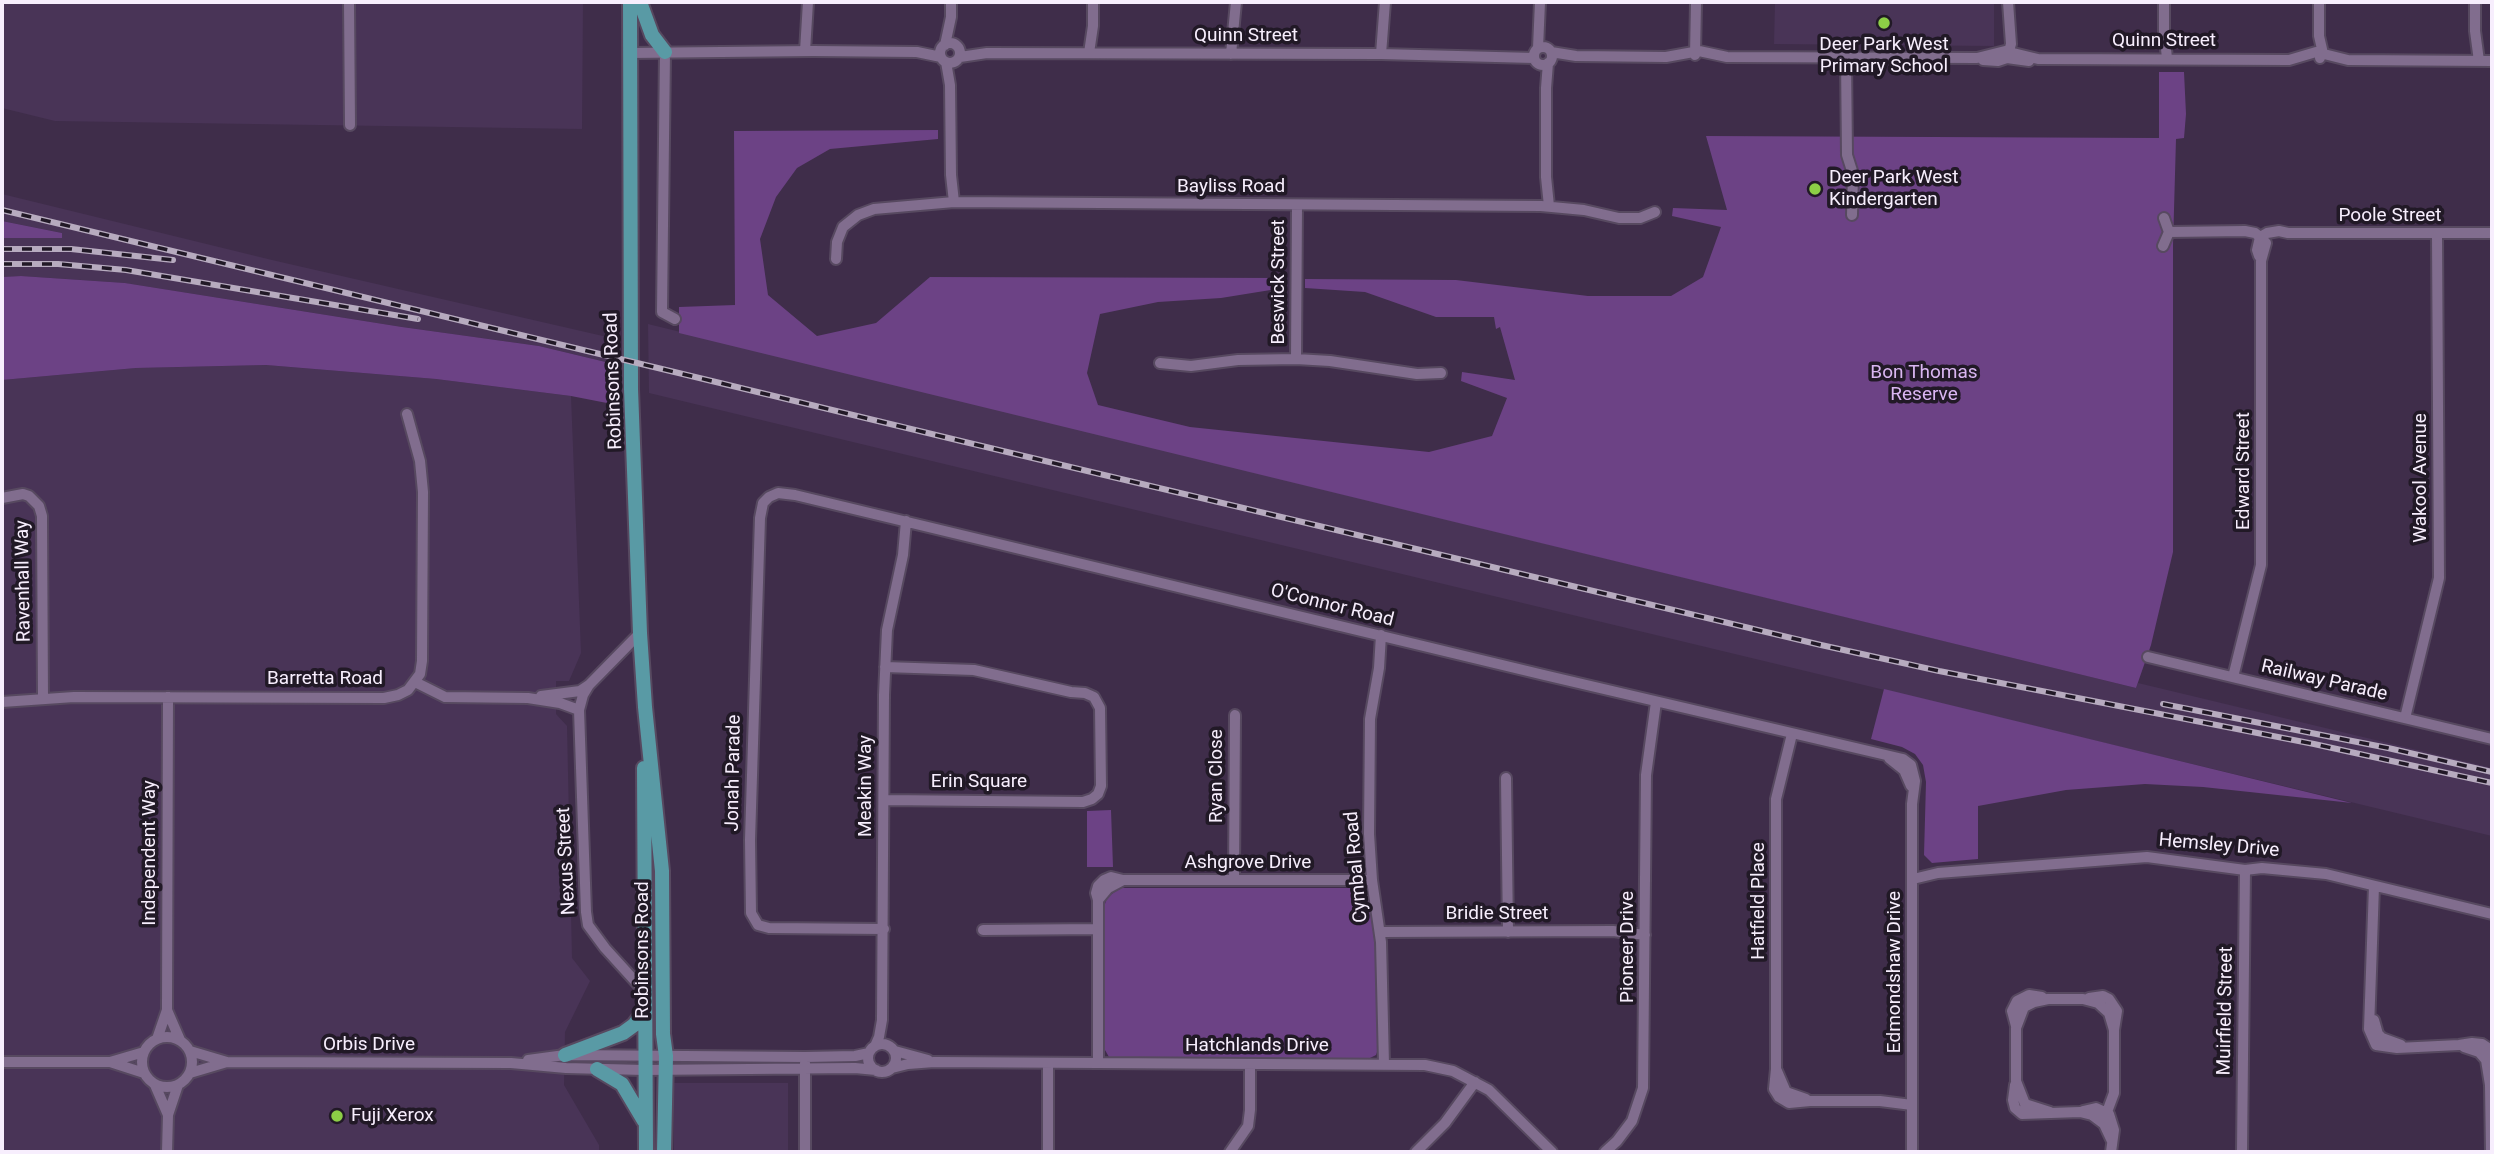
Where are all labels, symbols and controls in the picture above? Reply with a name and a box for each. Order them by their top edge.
marker: Deer Park West Primary School [1876,15,1892,31]
street label: Quinn Street [1194,25,1298,47]
street label: Quinn Street [2112,30,2216,52]
place label: Deer Park West Primary School [1819,34,1949,78]
place label: Deer Park West Kindergarten [1829,167,1958,211]
street label: Bayliss Road [1177,176,1285,198]
marker: Deer Park West Kindergarten [1807,181,1823,197]
street label: Poole Street [2338,205,2442,227]
street label: Beswick Street [1268,219,1290,345]
street label: Robinsons Road [600,312,628,450]
park label: Bon Thomas Reserve [1870,362,1978,406]
street label: Edward Street [2233,412,2255,530]
street label: Wakool Avenue [2410,413,2432,543]
street label: Ravenhall Way [12,520,36,642]
street label: O'Connor Road [1268,580,1396,632]
street label: Railway Parade [2259,655,2389,707]
street label: Barretta Road [267,668,383,690]
street label: Jonah Parade [722,714,746,832]
street label: Ryan Close [1206,729,1228,823]
street label: Meakin Way [855,735,877,837]
street label: Erin Square [931,771,1027,793]
street label: Independent Way [139,780,161,926]
street label: Nexus Street [553,806,581,916]
street label: Cymbal Road [1341,810,1373,924]
street label: Hemsley Drive [2158,829,2280,863]
street label: Hatfield Place [1748,842,1770,960]
street label: Ashgrove Drive [1185,852,1311,874]
street label: Robinsons Road [632,881,654,1019]
street label: Pioneer Drive [1617,891,1639,1003]
street label: Edmondshaw Drive [1884,891,1906,1053]
street label: Bridie Street [1445,903,1549,925]
street label: Muirfield Street [2213,946,2239,1076]
street label: Orbis Drive [323,1034,415,1056]
street label: Hatchlands Drive [1185,1035,1329,1057]
place label: Fuji Xerox [351,1105,434,1127]
marker: Fuji Xerox [329,1108,345,1124]

